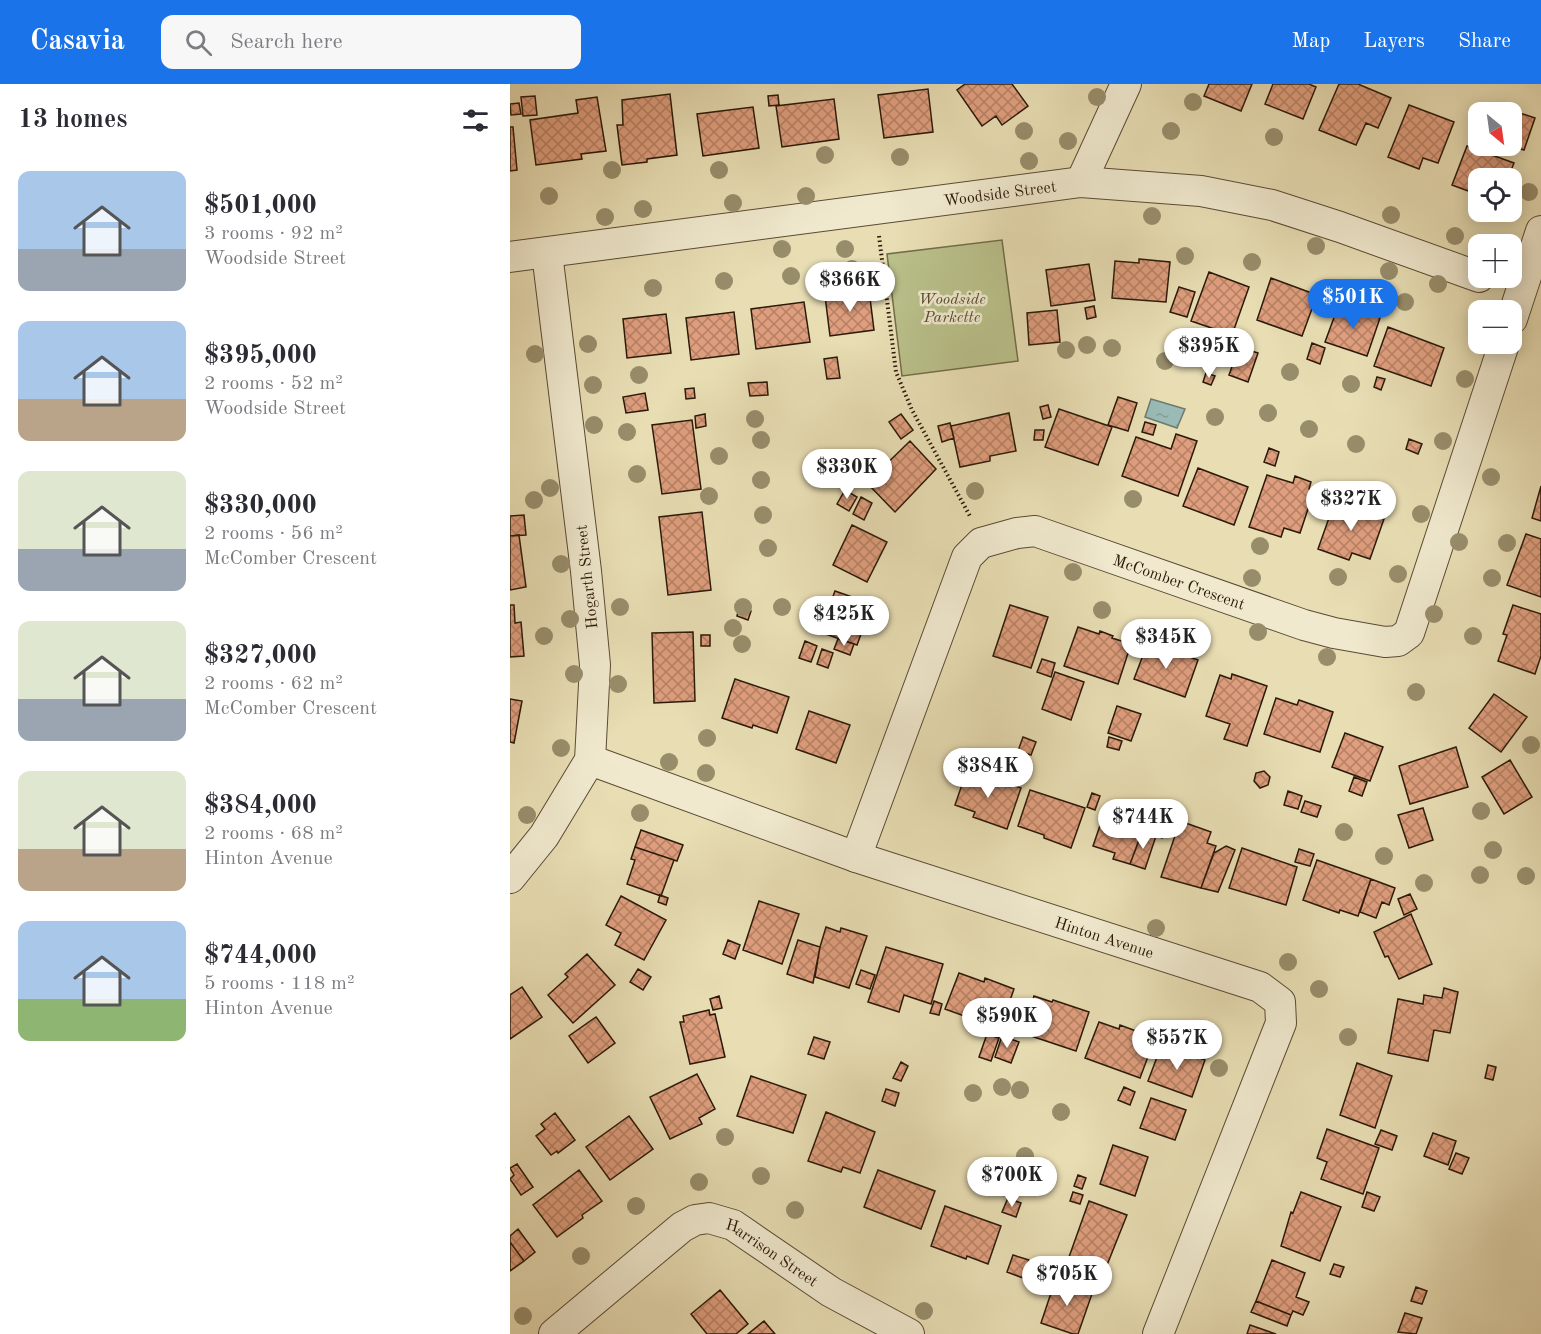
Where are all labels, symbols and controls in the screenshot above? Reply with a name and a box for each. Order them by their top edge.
search box [161,15,581,69]
icon: search [182,26,215,59]
text: Casavia [30,28,125,56]
text: Search here [230,31,343,53]
text: Map [1291,31,1330,52]
text: Layers [1363,31,1425,52]
text: Share [1458,31,1511,52]
north arrow [1468,102,1522,156]
map controls [1468,102,1522,354]
icon: filters [459,104,492,137]
text: 13 homes [18,107,127,133]
button: locate [1468,168,1522,222]
street label: Woodside Street [943,179,1058,210]
text: $501,000 [204,193,317,219]
icon: home [66,195,138,267]
text: 3 rooms · 92 m² [204,224,343,244]
button: + [1468,234,1522,288]
text: Woodside Street [204,249,346,269]
pin: $366K [808,262,892,313]
text: $366K [819,271,881,291]
pin: $501K [1311,279,1395,330]
text: $501K [1322,288,1384,308]
park label: Woodside Parkette [918,292,986,326]
button: − [1468,300,1522,354]
pin: $395K [1167,328,1251,379]
text: $395K [1178,337,1240,357]
text: $395,000 [204,343,317,369]
icon: home [66,345,138,417]
text: 2 rooms · 52 m² [204,374,343,394]
text: Woodside Street [204,399,346,419]
pin: $330K [805,449,889,500]
text: $330K [816,458,878,478]
pin: $327K [1309,481,1393,532]
text: $327K [1320,490,1382,510]
text: $330,000 [204,493,317,519]
icon: home [66,495,138,567]
street label: Hogarth Street [575,523,601,630]
text: 2 rooms · 56 m² [204,524,343,544]
text: McComber Crescent [204,549,377,569]
street label: McComber Crescent [1111,553,1247,614]
pin: $425K [802,596,886,647]
text: $425K [813,605,875,625]
pin: $345K [1124,619,1208,670]
text: $345K [1135,628,1197,648]
text: $327,000 [204,643,317,669]
icon: home [66,645,138,717]
text: 2 rooms · 62 m² [204,674,343,694]
text: McComber Crescent [204,699,377,719]
pin: $384K [946,748,1030,799]
text: $384K [957,757,1019,777]
text: $384,000 [204,793,317,819]
icon: home [66,795,138,867]
pin: $744K [1101,799,1185,850]
text: $744K [1112,808,1174,828]
text: 2 rooms · 68 m² [204,824,343,844]
text: Hinton Avenue [204,849,333,869]
street label: Hinton Avenue [1052,915,1155,962]
text: $744,000 [204,943,317,969]
icon: home [66,945,138,1017]
text: 5 rooms · 118 m² [204,974,354,994]
pin: $590K [965,998,1049,1049]
text: Hinton Avenue [204,999,333,1019]
text: $590K [976,1007,1038,1027]
pin: $557K [1135,1020,1219,1071]
text: $557K [1146,1029,1208,1049]
pin: $700K [970,1157,1054,1208]
text: $700K [981,1166,1043,1186]
street label: Harrison Street [724,1217,820,1291]
pin: $705K [1025,1256,1109,1307]
text: $705K [1036,1265,1098,1285]

